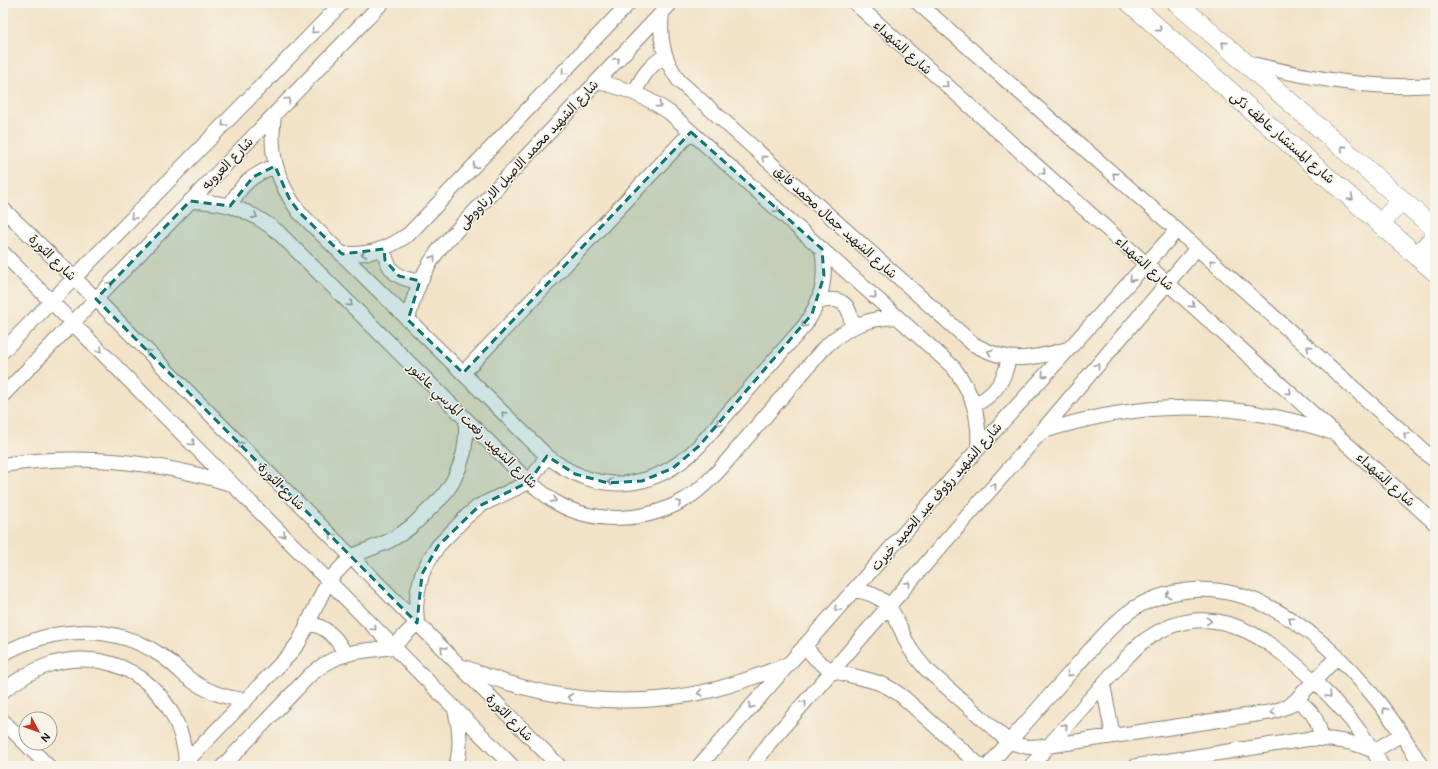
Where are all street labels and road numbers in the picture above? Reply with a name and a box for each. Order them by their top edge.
street label: شارع الشهداء [869,17,935,79]
street label: شارع الشهيد محمد الاصيل الارناووطى [455,77,603,233]
street label: شارع المستشار عاطف ذكى [1226,88,1338,188]
street label: شارع العروبه [199,134,257,194]
street label: شارع الشهيد جمال محمد فايق [770,163,900,283]
street label: شارع الثورة [24,231,79,285]
street label: شارع الشهداء [1111,233,1177,295]
street label: شارع الشهيد رفعت المرسي عاشور [401,359,541,494]
street label: شارع الشهيد رؤوف عبد الحميد خيرت [868,419,1006,575]
street label: شارع الشهداء [1352,449,1418,511]
street label: شارع الثورة [254,460,308,514]
street label: شارع الثورة [482,691,536,745]

